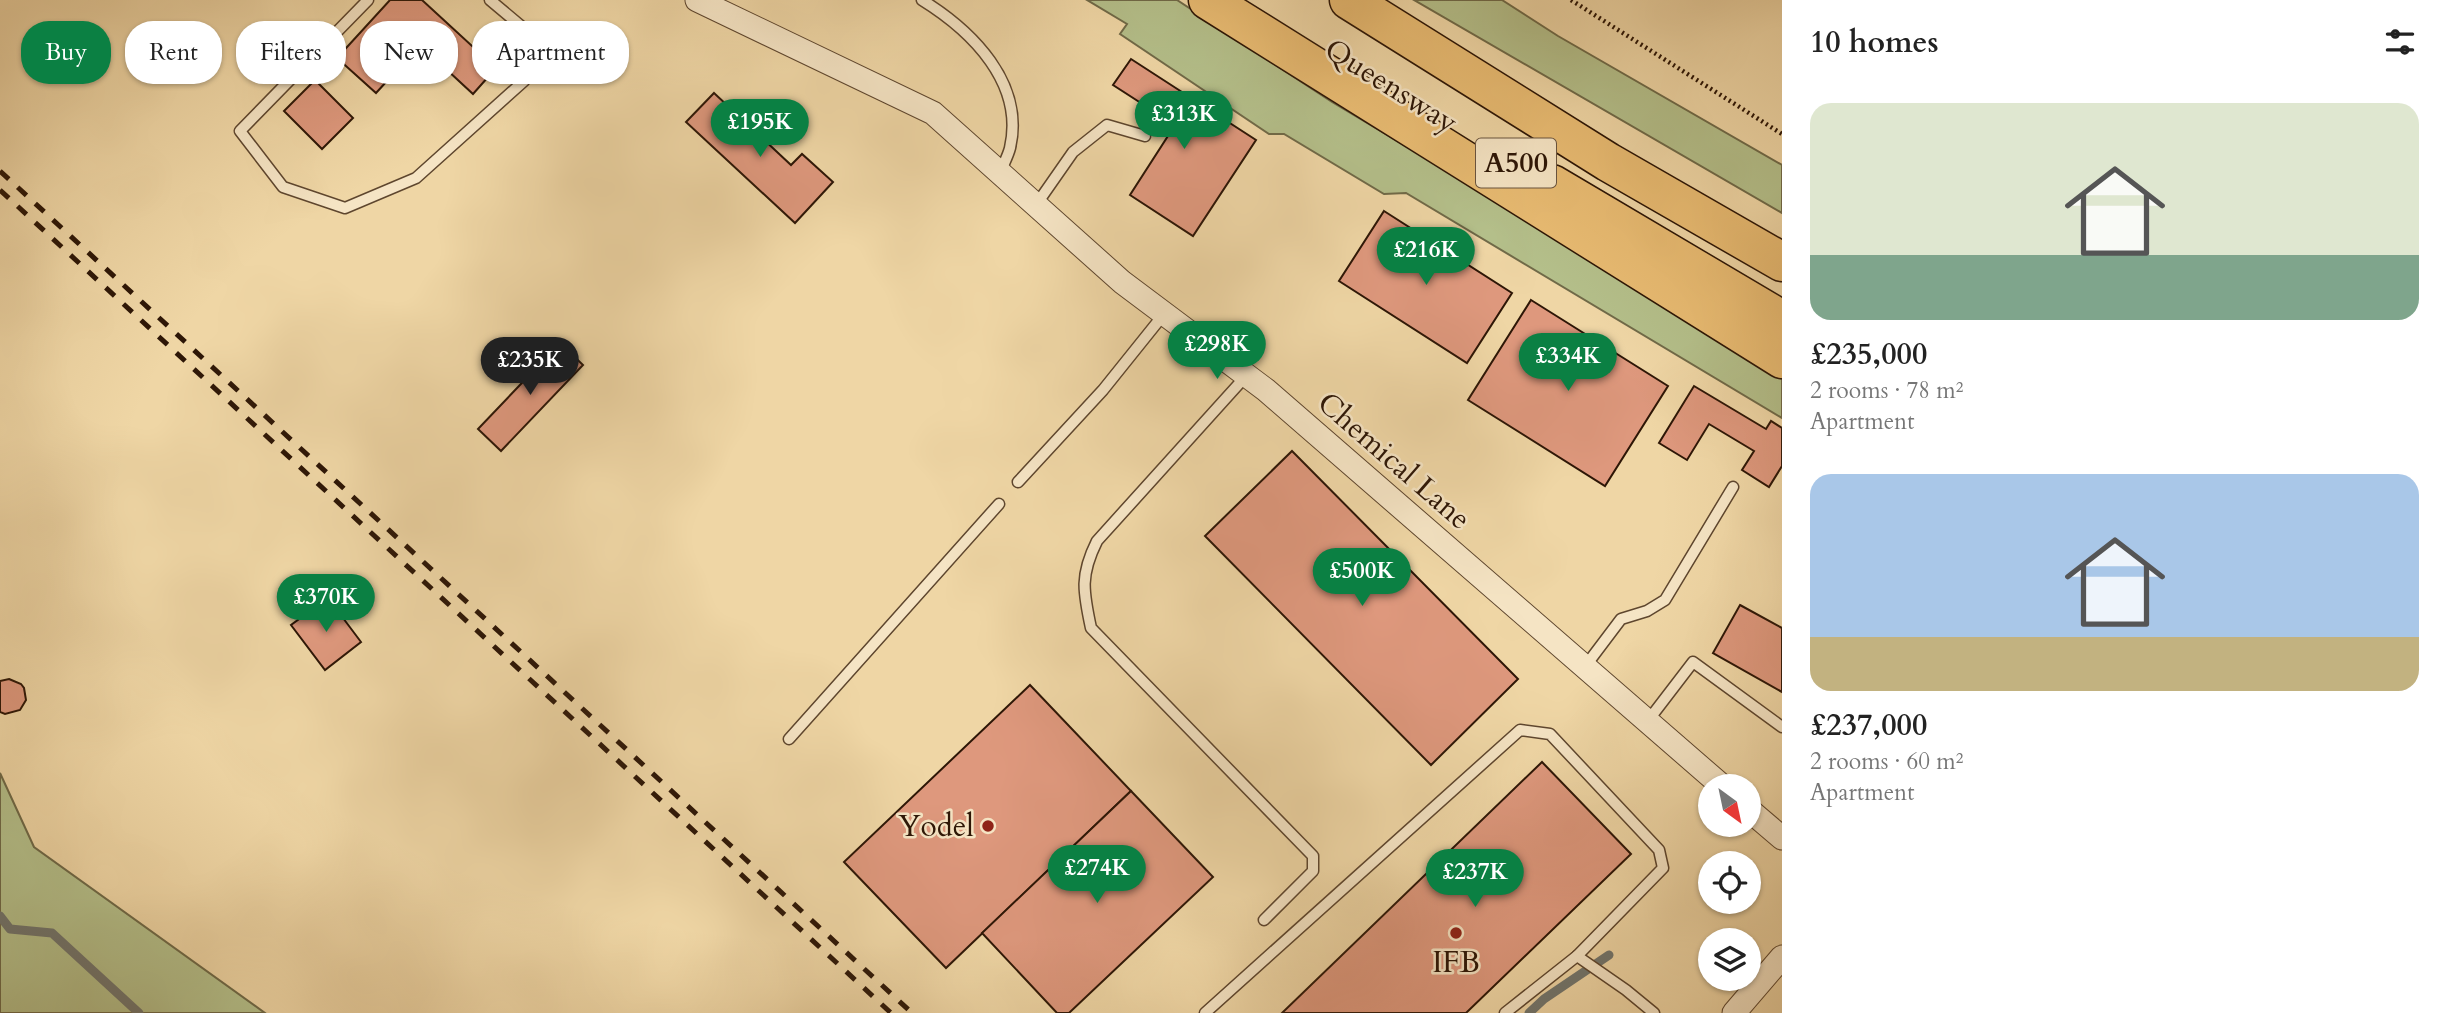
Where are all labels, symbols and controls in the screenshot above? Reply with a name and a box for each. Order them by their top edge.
chip: Buy [21,21,111,84]
chip: Rent [125,21,222,84]
chip: Filters [236,21,346,84]
chip: New [360,21,458,84]
chip: Apartment [472,21,629,84]
text: 10 homes [1810,22,1939,63]
icon: filters [2381,23,2419,61]
street label: Queensway [1317,29,1465,143]
pin: £313K [1135,92,1233,151]
text: £313K [1151,98,1217,129]
pin: £195K [711,100,809,159]
text: £195K [727,106,793,137]
road number: A500 [1476,138,1556,188]
icon: home [2052,148,2178,274]
pin: £216K [1377,228,1475,287]
text: £216K [1393,234,1459,265]
pin: £298K [1168,322,1266,381]
text: £298K [1184,328,1250,359]
pin: £334K [1519,334,1617,393]
text: £235,000 [1810,334,1927,375]
pin: £235K [481,338,579,397]
text: £334K [1535,340,1601,371]
text: £235K [497,344,563,375]
text: 2 rooms · 78 m² [1810,375,1963,406]
street label: Chemical Lane [1308,383,1480,539]
text: Apartment [1810,406,1914,437]
icon: home [2052,519,2178,645]
pin: £500K [1313,548,1411,608]
text: £500K [1329,555,1395,586]
pin: £370K [277,574,375,634]
text: £370K [293,581,359,612]
text: £237,000 [1810,705,1927,746]
text: 2 rooms · 60 m² [1810,746,1963,777]
north arrow [1698,774,1760,836]
map controls [1698,774,1761,991]
text: Apartment [1810,777,1914,808]
place label: Yodel [898,806,974,847]
marker: Yodel [980,818,996,834]
pin: £274K [1048,846,1146,905]
pin: £237K [1426,850,1524,909]
button: locate [1698,851,1761,914]
text: £274K [1064,852,1130,883]
text: £237K [1442,856,1508,887]
marker: IFB [1448,925,1464,941]
button: layers [1698,928,1761,991]
place label: IFB [1432,942,1480,983]

